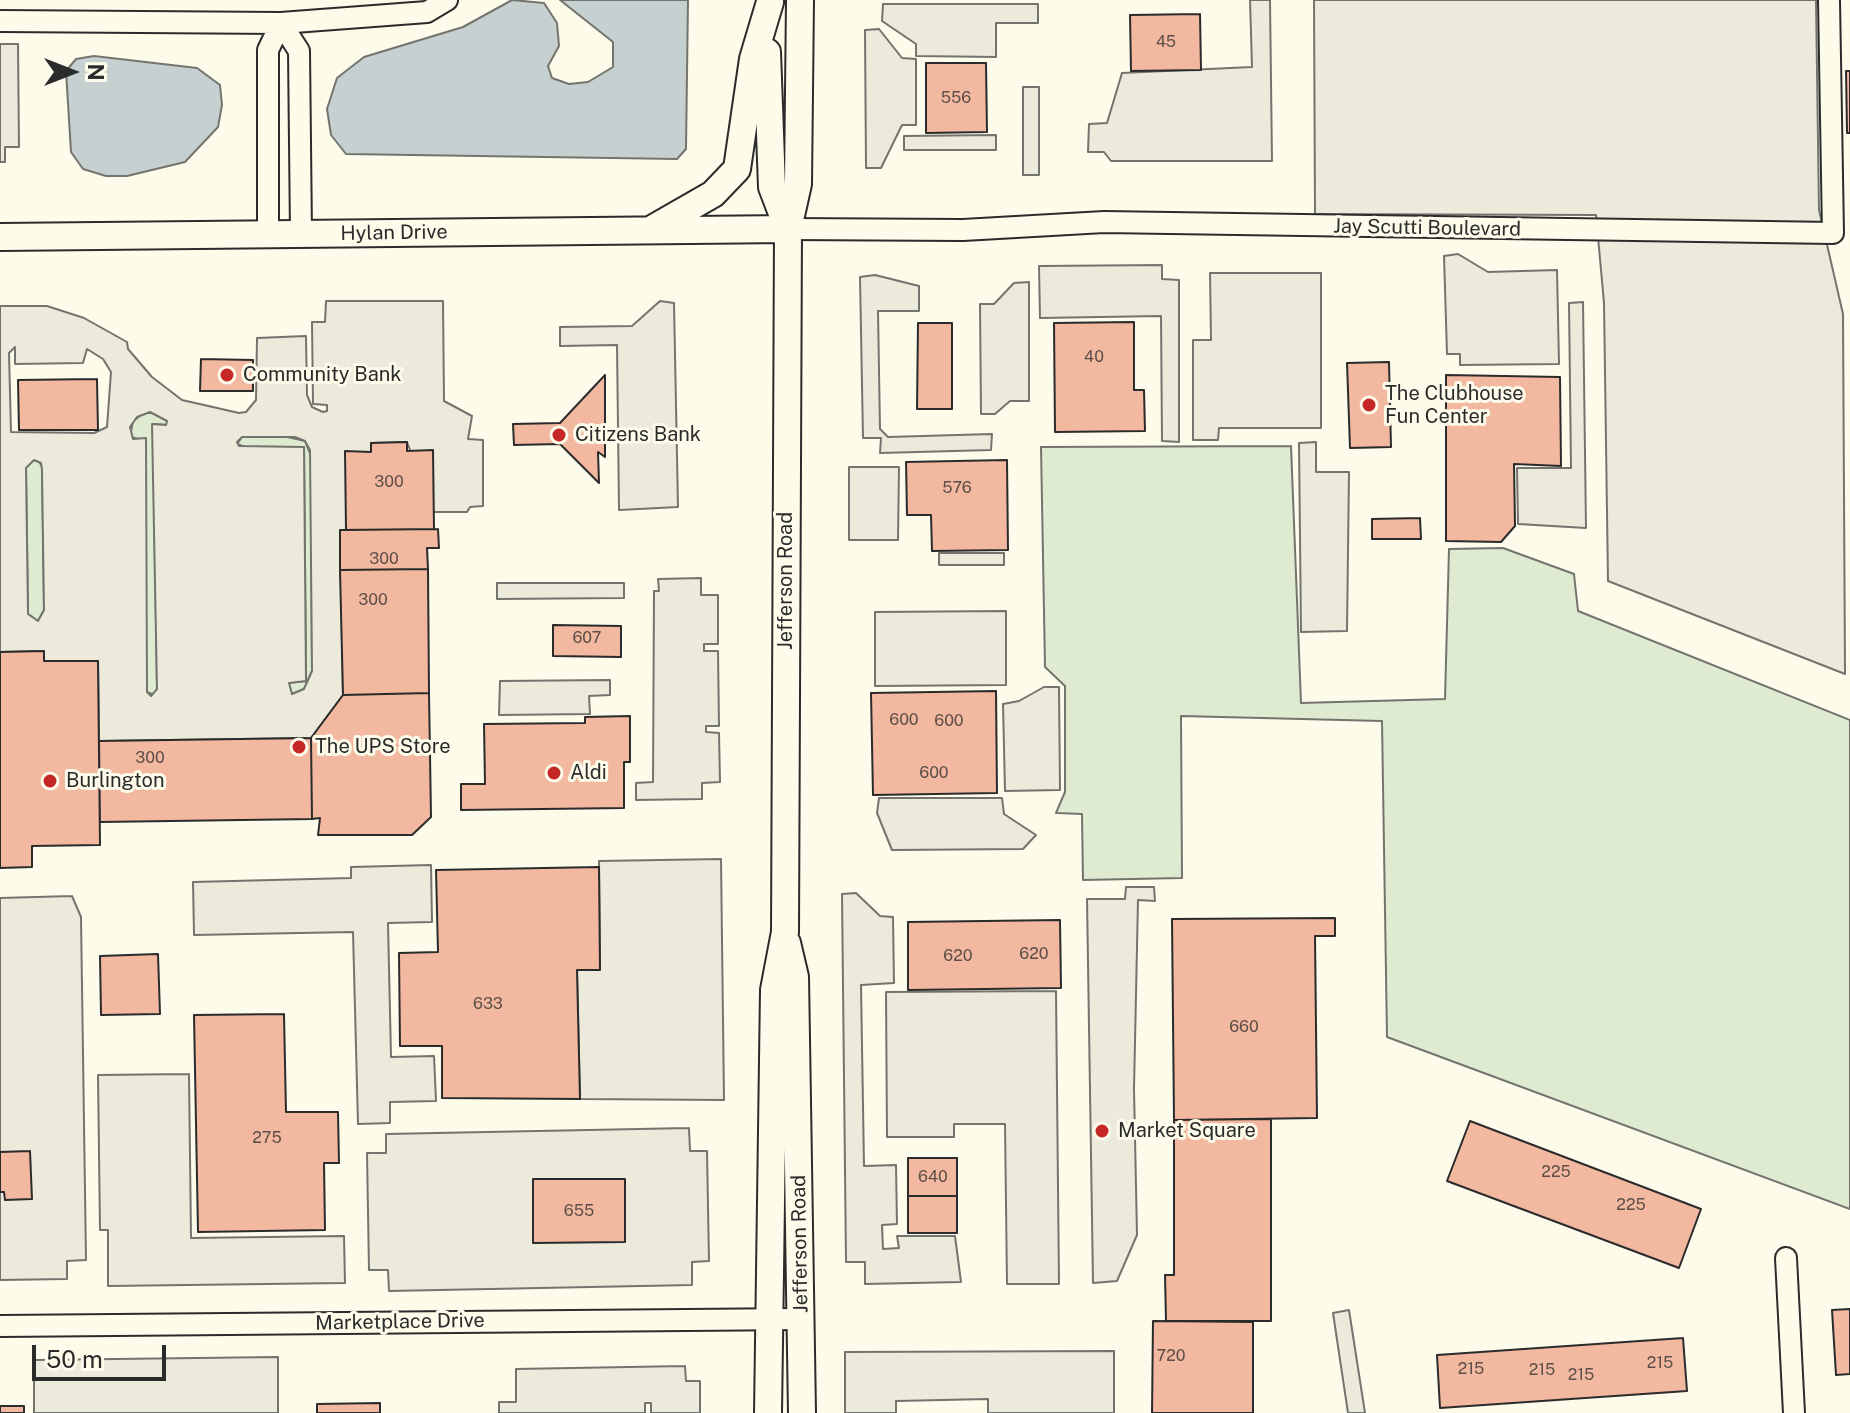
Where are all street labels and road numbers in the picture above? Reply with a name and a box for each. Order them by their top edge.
street label: Jay Scutti Boulevard [1333,214,1521,242]
street label: Hylan Drive [340,220,448,246]
street label: Jefferson Road [774,512,798,650]
street label: Jefferson Road [787,1175,813,1313]
street label: Marketplace Drive [315,1309,485,1335]

